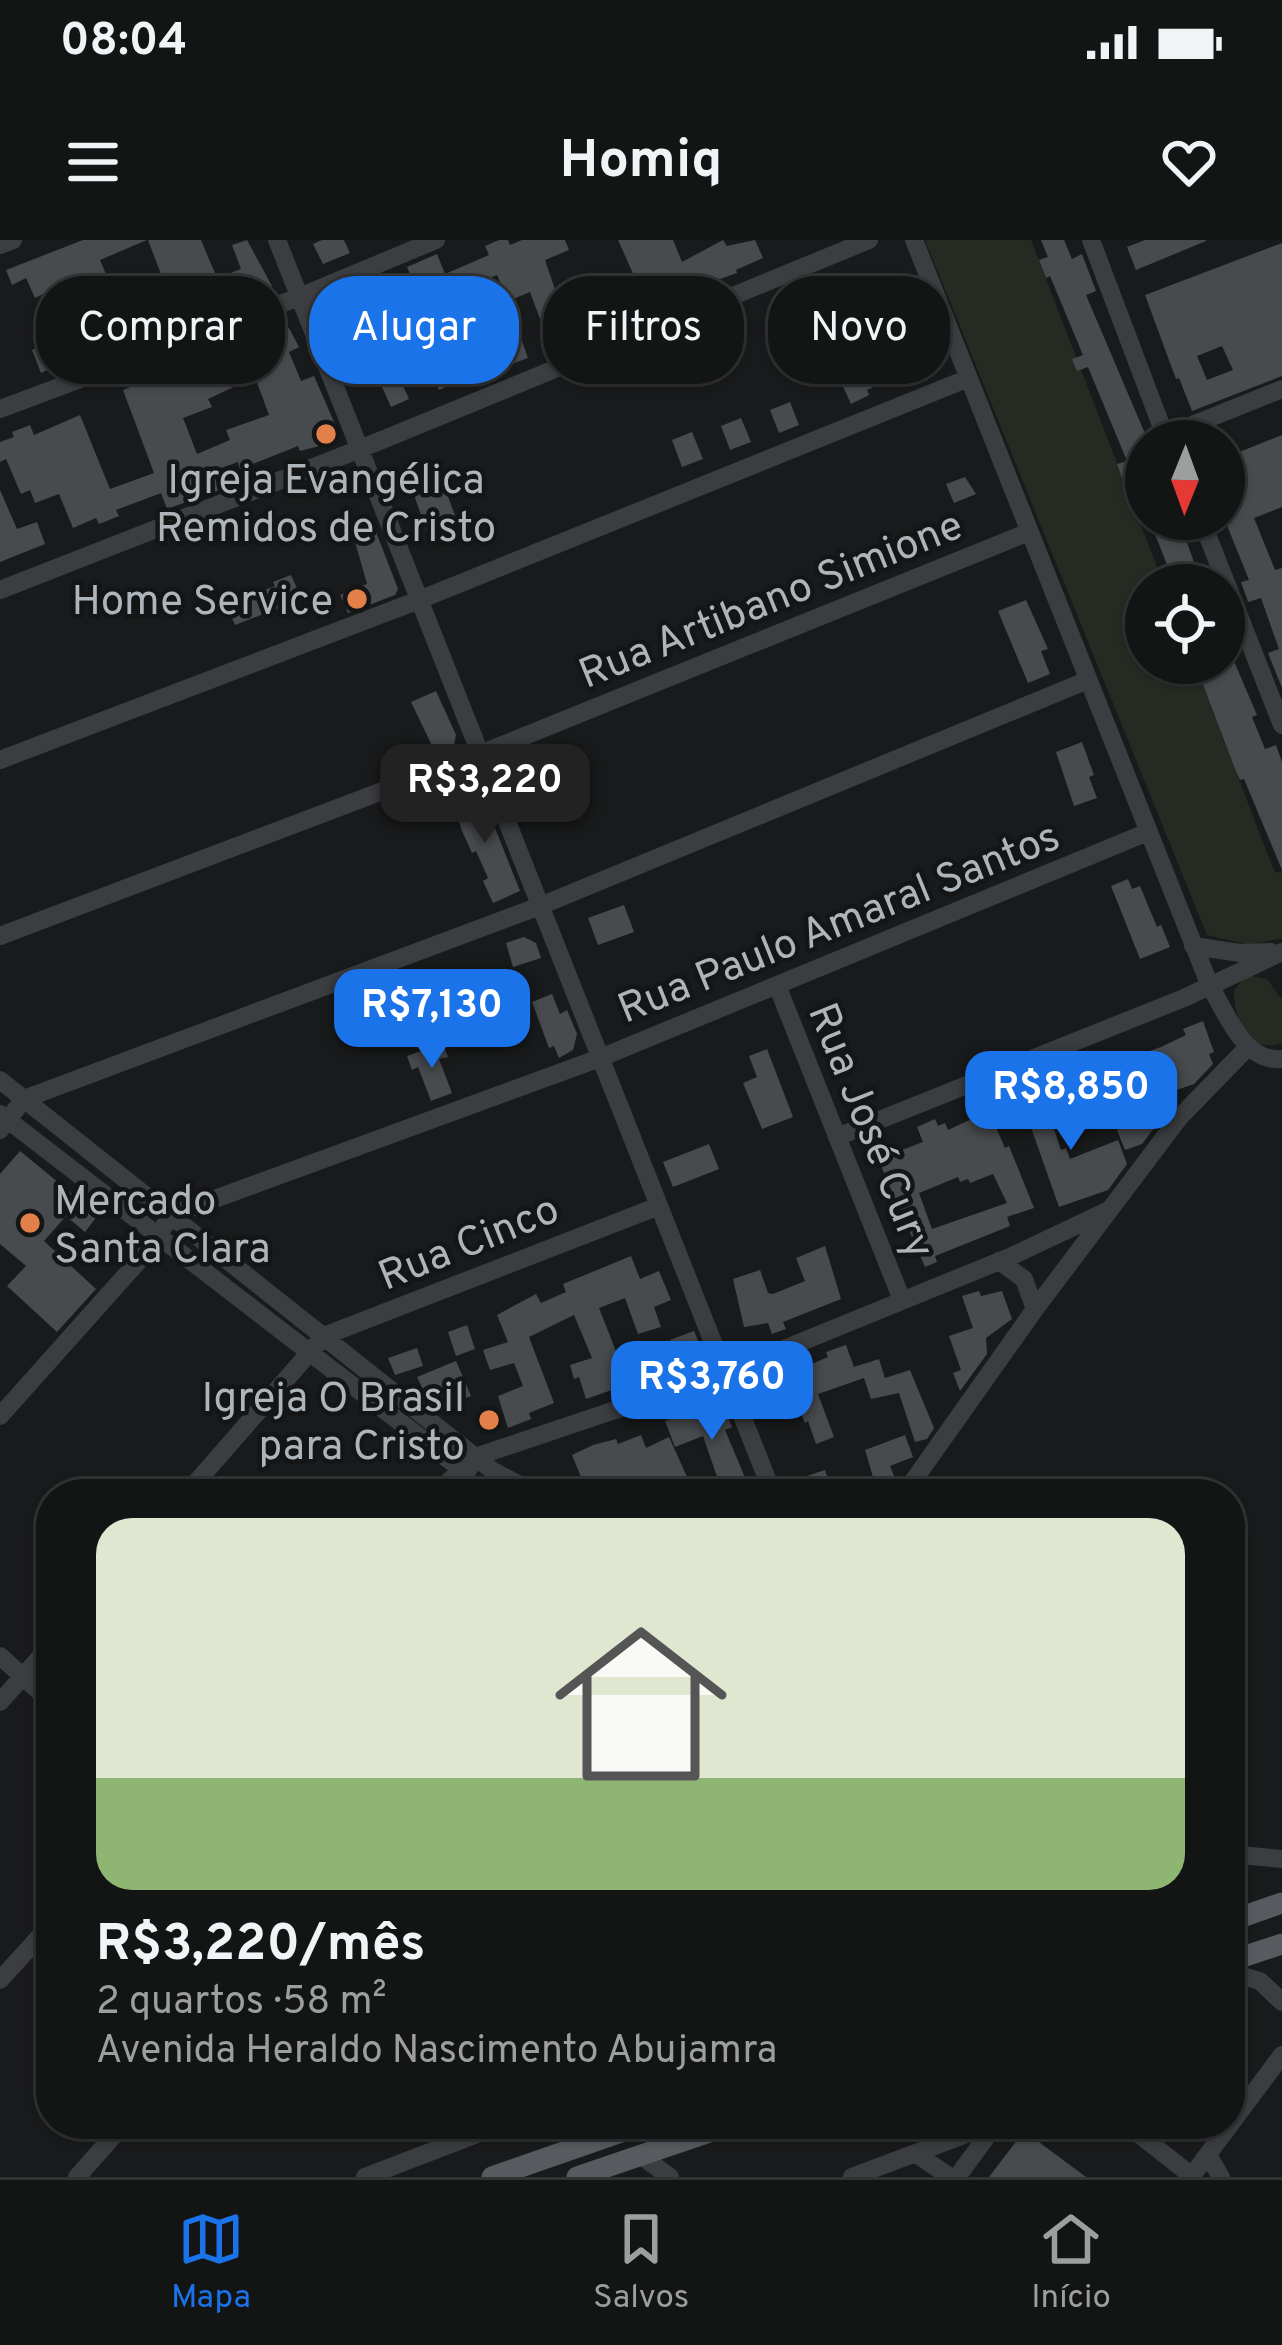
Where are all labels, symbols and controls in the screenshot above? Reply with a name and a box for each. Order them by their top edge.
text: 08:04 [60,14,187,71]
text: Homiq [560,128,722,197]
icon: menu [60,129,126,195]
icon: heart [1156,129,1222,195]
chip: Comprar [36,276,285,384]
chip: Alugar [309,276,519,384]
chip: Filtros [543,276,744,384]
chip: Novo [768,276,950,384]
north arrow [1125,420,1245,540]
map controls [1125,420,1245,684]
marker: Igreja Evangélica Remidos de Cristo [313,421,339,447]
place label: Igreja Evangélica Remidos de Cristo [156,456,496,557]
street label: Rua Artibano Simione [572,501,971,703]
button: locate [1125,564,1245,684]
place label: Home Service [71,577,333,630]
marker: Home Service [344,586,370,612]
pin: R$3,220 [374,744,596,846]
text: R$3,220 [407,758,563,807]
street label: Rua Paulo Amaral Santos [611,812,1068,1038]
pin: R$7,130 [321,969,543,1071]
text: R$7,130 [361,983,503,1032]
street label: Rua José Cury [794,996,944,1267]
pin: R$8,850 [960,1051,1182,1153]
text: R$8,850 [992,1065,1150,1114]
place label: Mercado Santa Clara [54,1177,271,1278]
street label: Rua Cinco [372,1185,568,1305]
marker: Mercado Santa Clara [17,1210,43,1236]
pin: R$3,760 [601,1341,823,1443]
text: R$3,760 [638,1355,786,1404]
place label: Igreja O Brasil para Cristo [201,1374,465,1475]
marker: Igreja O Brasil para Cristo [476,1407,502,1433]
icon: home [533,1596,749,1812]
text: R$3,220/mês [96,1914,425,1979]
text: 2 quartos · 58 m² [96,1979,387,2028]
text: Avenida Heraldo Nascimento Abujamra [96,2028,777,2077]
tab: Mapa [171,2206,251,2320]
tab: Salvos [593,2206,689,2320]
tab: Início [1031,2206,1111,2320]

